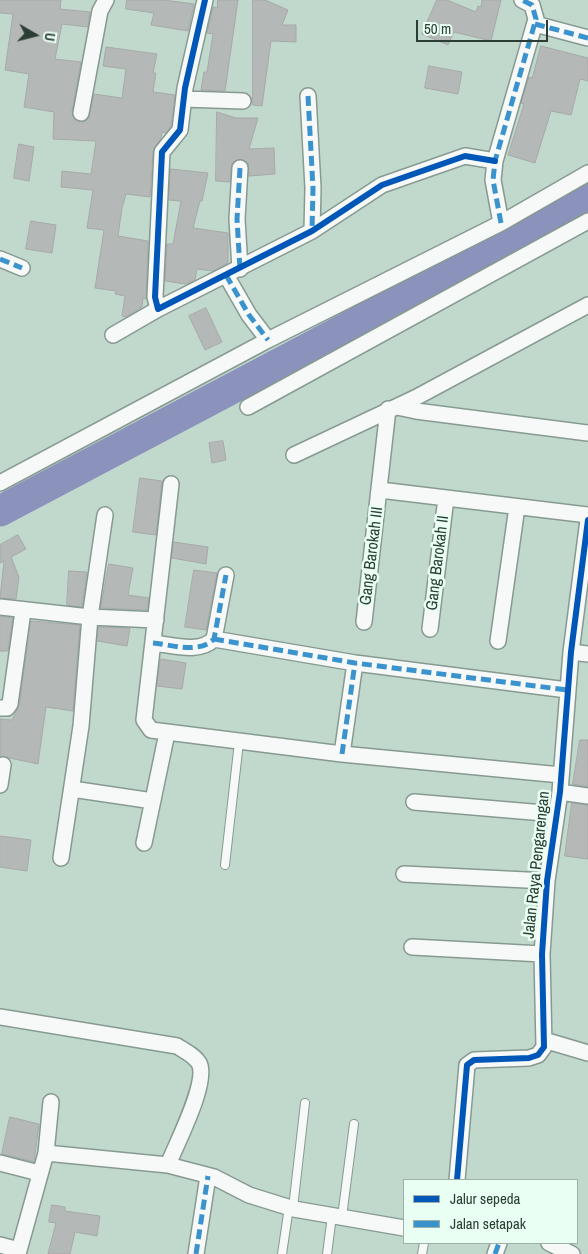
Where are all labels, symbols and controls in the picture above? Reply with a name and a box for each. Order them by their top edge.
north arrow [10,10,60,60]
scale bar [418,10,550,42]
text: 50 m [424,18,451,39]
text: U [40,32,59,42]
street label: Gang Barokah III [356,506,388,606]
street label: Gang Barokah II [423,514,453,612]
street label: Jalan Raya Pengarengan [520,790,554,940]
legend [403,1179,578,1244]
text: Jalur sepeda [450,1188,520,1209]
text: Jalan setapak [450,1213,526,1234]

